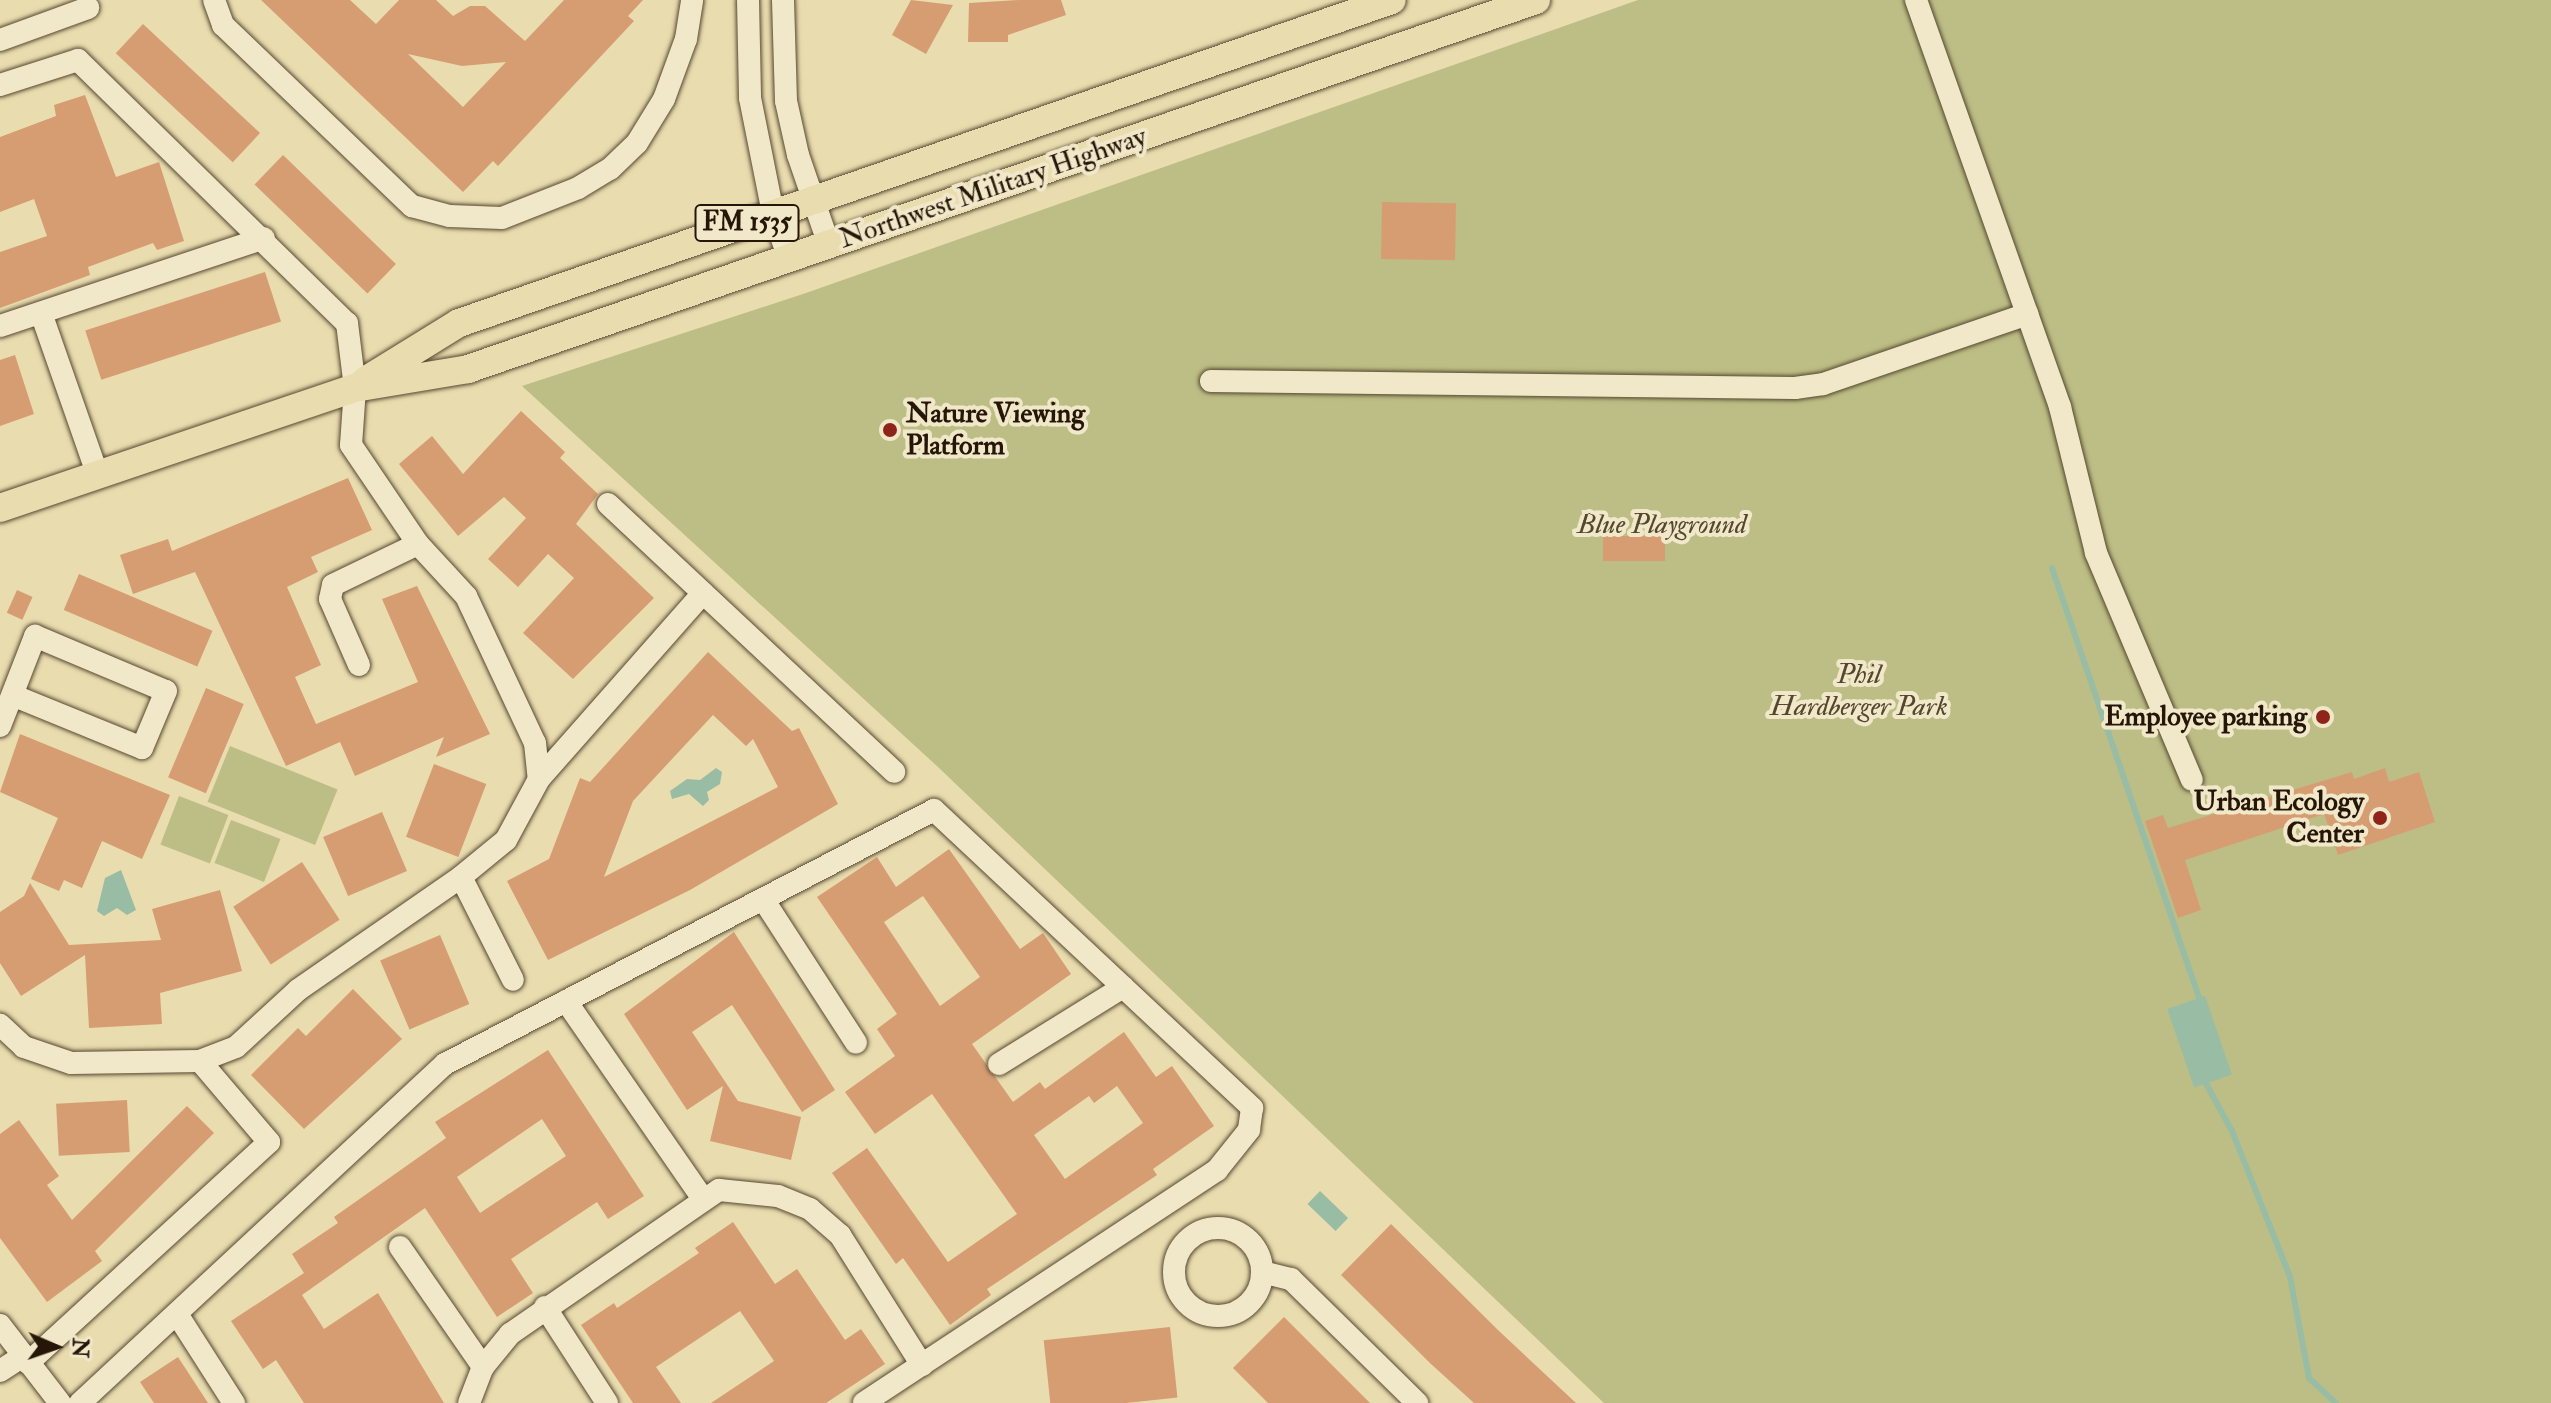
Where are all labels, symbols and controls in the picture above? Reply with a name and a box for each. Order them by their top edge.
street label: Northwest Military Highway [835,120,1151,256]
road number: FM 1535 [693,201,801,245]
place label: Nature Viewing Platform [906,397,1085,463]
marker: Nature Viewing Platform [881,421,899,439]
park label: Blue Playground [1577,508,1747,542]
park label: Phil Hardberger Park [1770,658,1948,724]
place label: Employee parking [2104,700,2307,734]
marker: Employee parking [2314,708,2332,726]
place label: Urban Ecology Center [2194,785,2364,851]
marker: Urban Ecology Center [2371,809,2389,827]
north arrow [16,1307,96,1387]
text: N [66,1337,94,1358]

